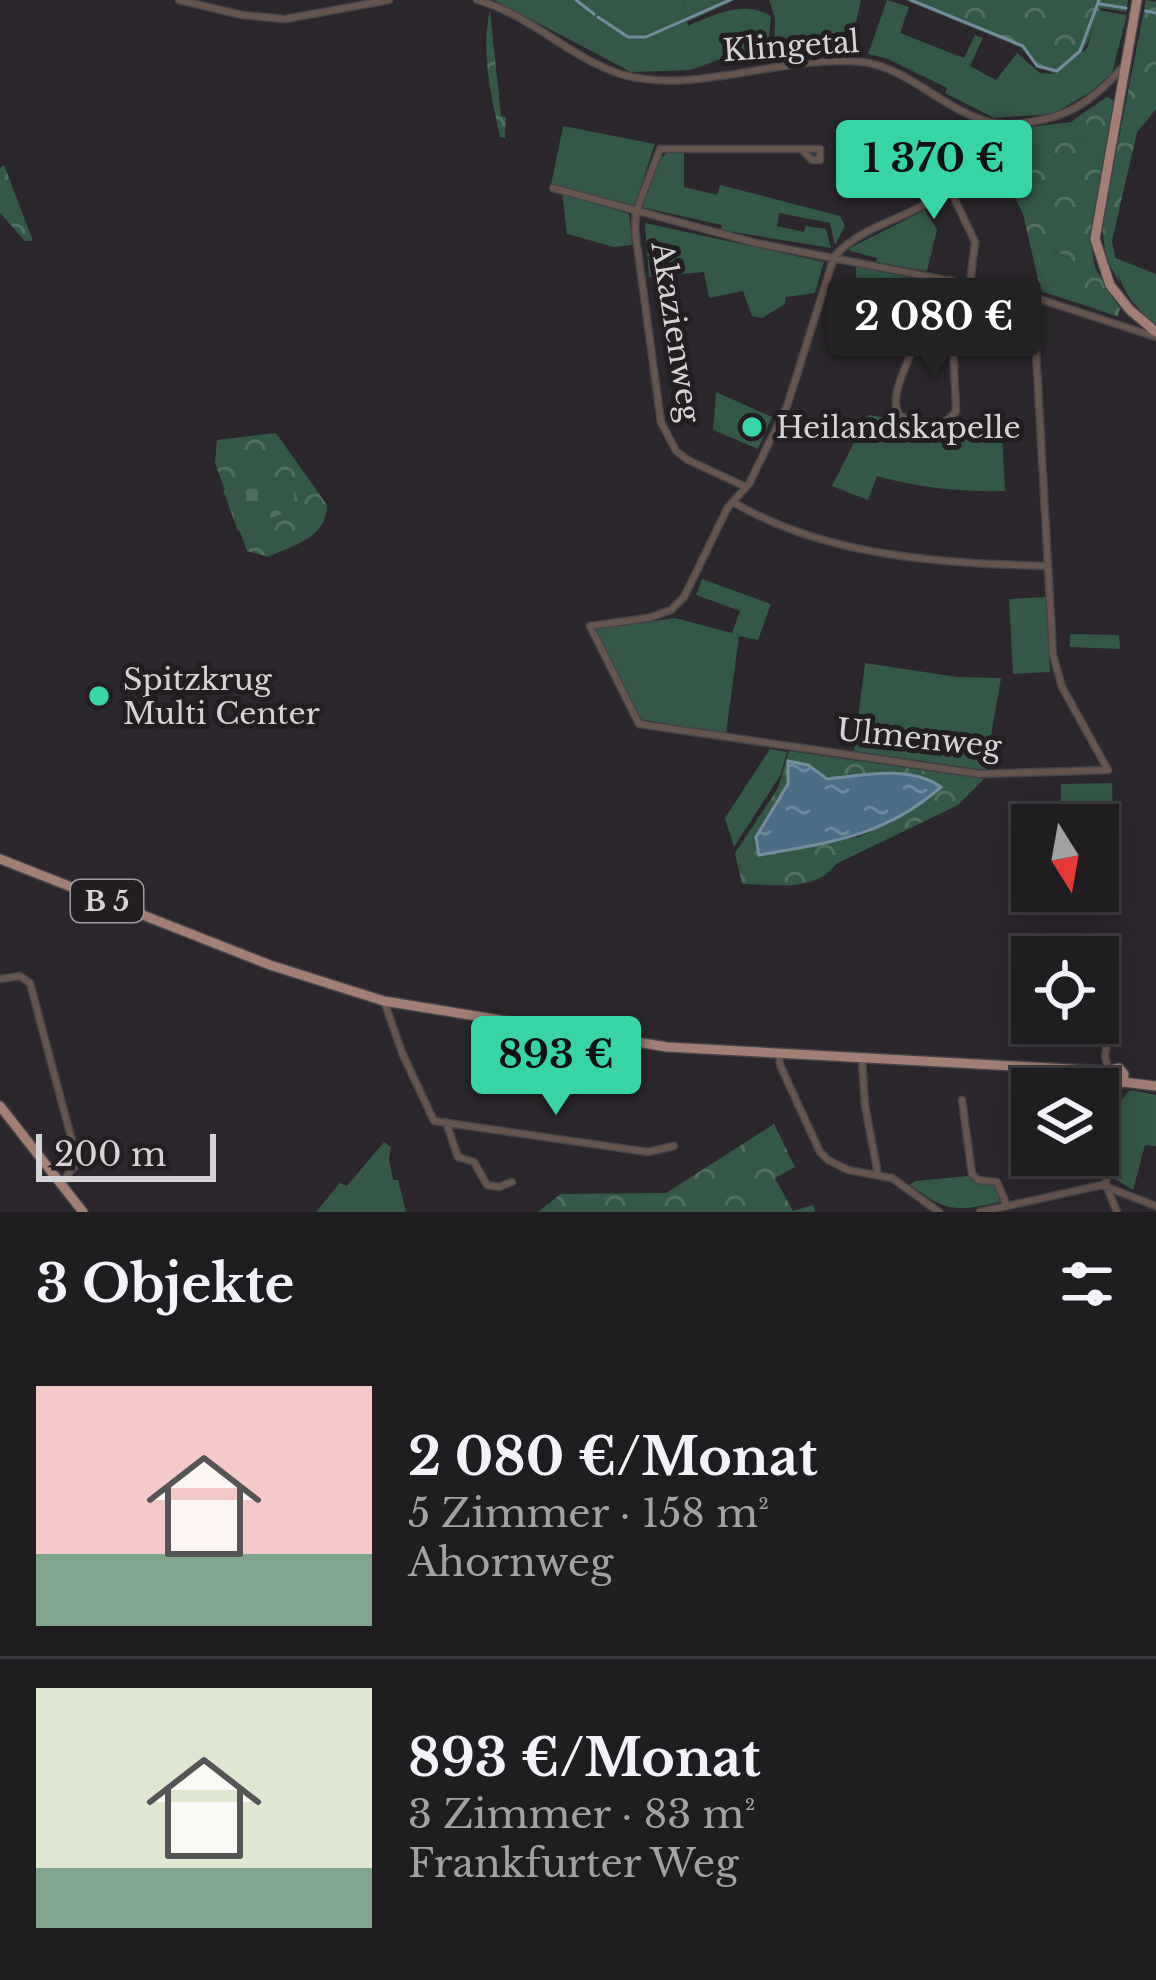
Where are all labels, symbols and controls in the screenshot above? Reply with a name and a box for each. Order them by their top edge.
street label: Klingetal [722,23,860,69]
pin: 1 370 € [823,120,1045,222]
text: 1 370 € [863,134,1005,183]
street label: Akazienweg [643,238,709,426]
pin: 2 080 € [823,278,1045,380]
text: 2 080 € [854,292,1014,341]
place label: Heilandskapelle [776,409,1021,446]
marker: Heilandskapelle [739,414,765,440]
place label: Spitzkrug Multi Center [123,661,321,732]
marker: Spitzkrug Multi Center [86,683,112,709]
street label: Ulmenweg [835,711,1004,765]
north arrow [1011,804,1119,912]
map controls [1011,804,1119,1176]
road number: B 5 [71,880,143,922]
button: locate [1011,936,1119,1044]
pin: 893 € [472,1016,640,1118]
text: 893 € [498,1030,614,1079]
button: layers [1011,1068,1119,1176]
scale bar [36,1128,216,1181]
text: 200 m [54,1134,166,1175]
icon: filters [1054,1251,1120,1317]
text: 3 Objekte [36,1253,294,1316]
text: 2 080 €/Monat [408,1426,818,1489]
icon: home [132,1434,276,1578]
text: 5 Zimmer · 158 m² [408,1489,769,1538]
text: Ahornweg [408,1538,613,1587]
text: 893 €/Monat [408,1727,761,1790]
icon: home [132,1736,276,1880]
text: 3 Zimmer · 83 m² [408,1790,756,1839]
text: Frankfurter Weg [408,1839,739,1888]

